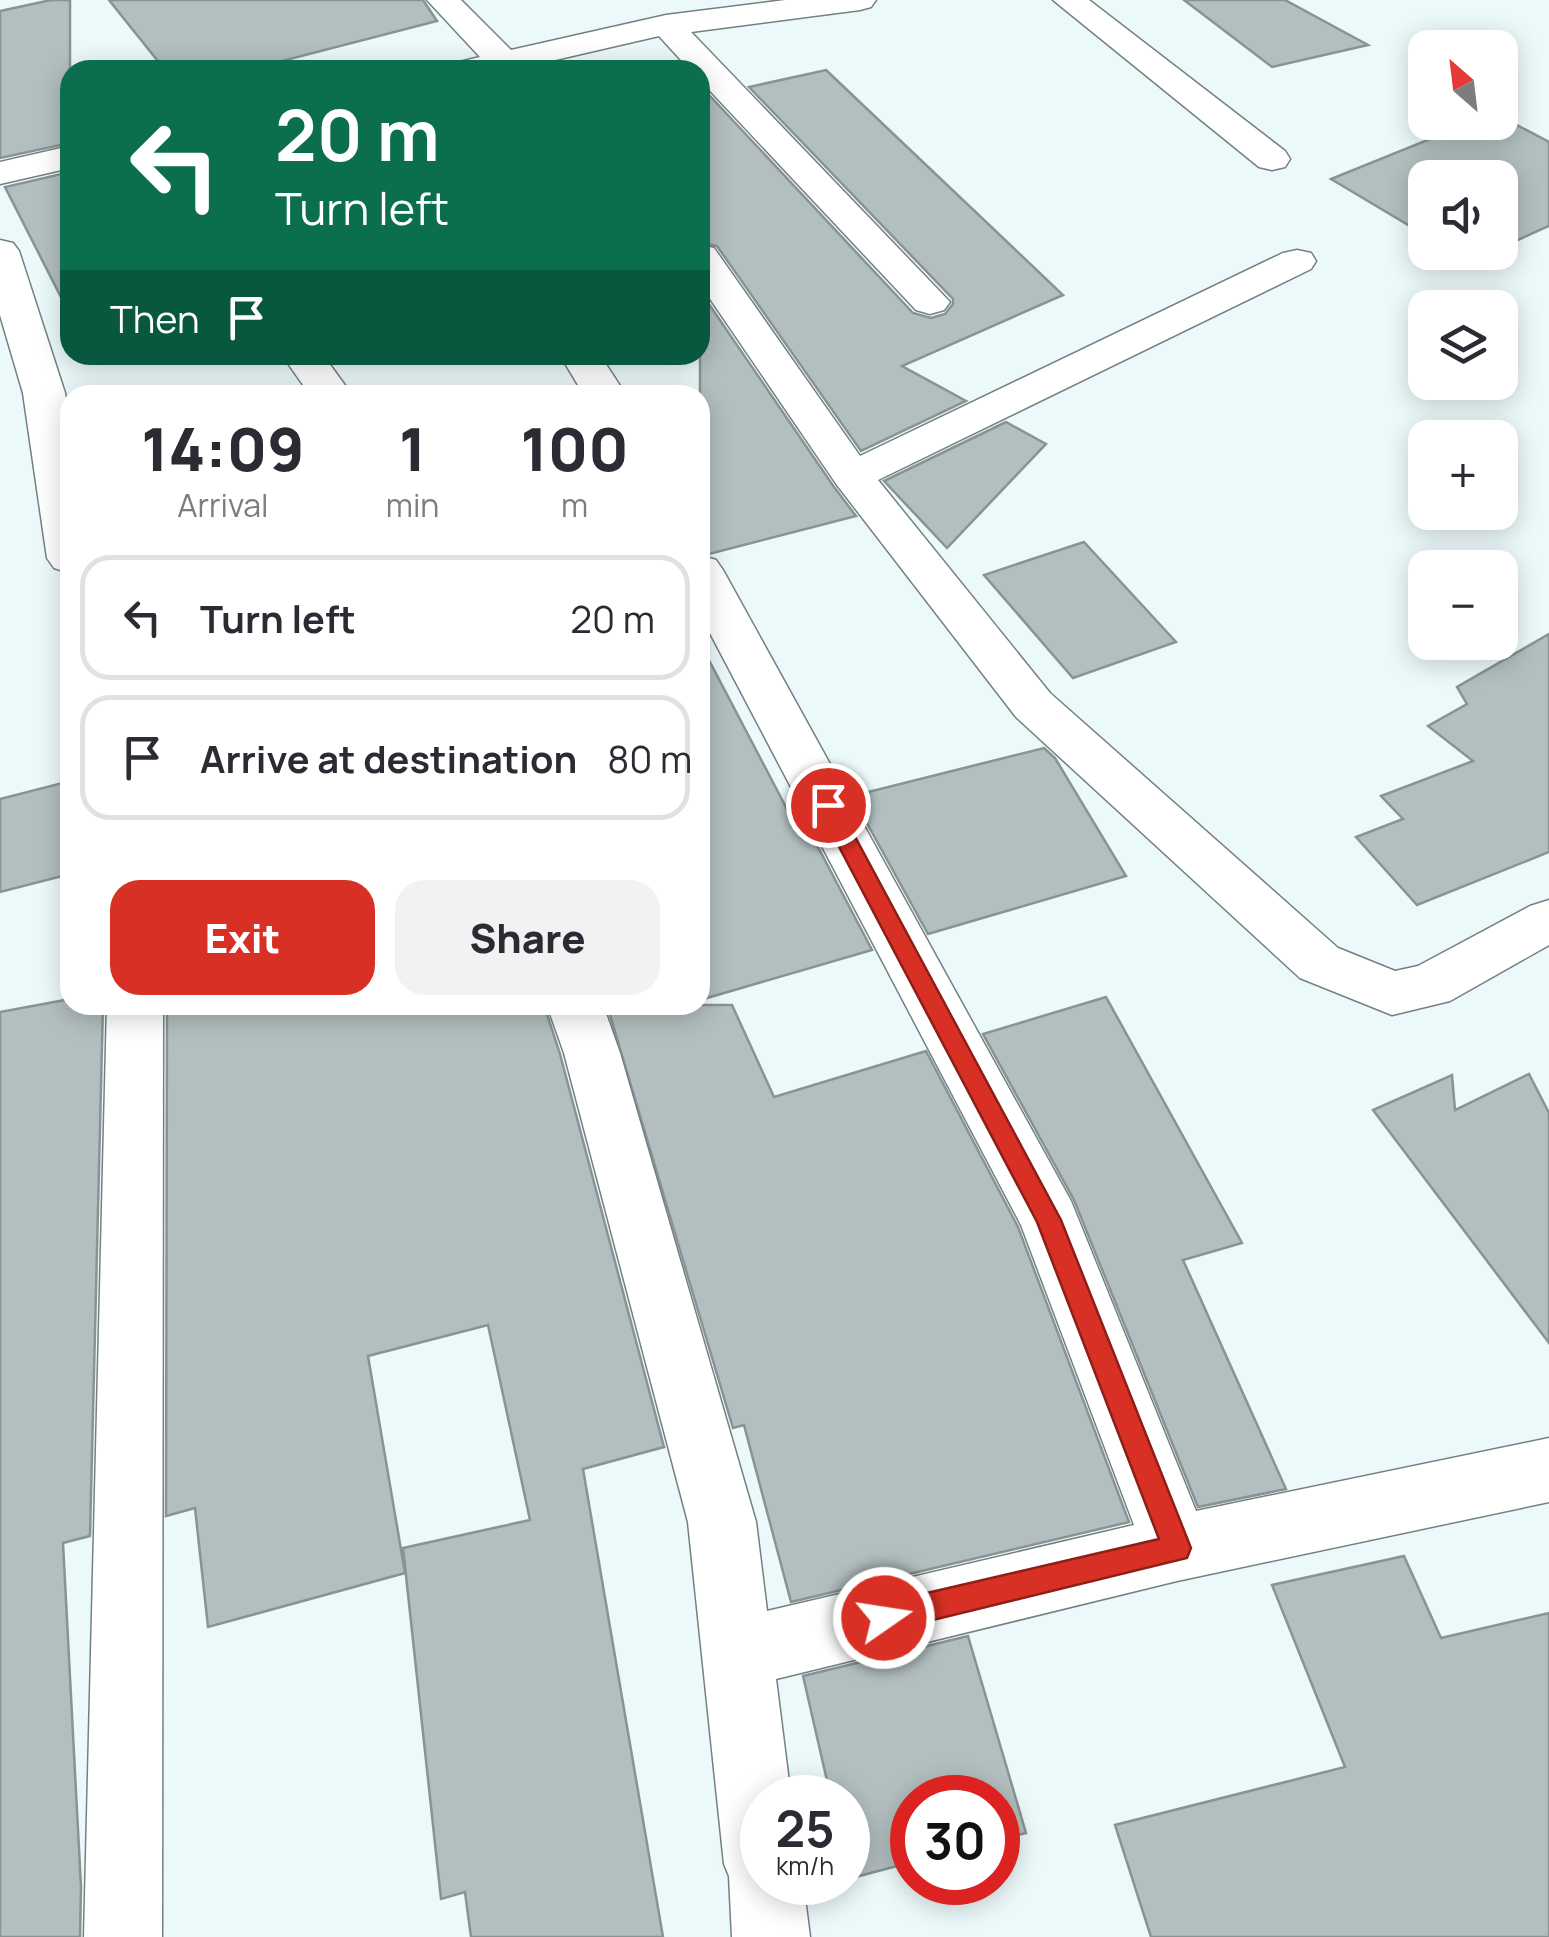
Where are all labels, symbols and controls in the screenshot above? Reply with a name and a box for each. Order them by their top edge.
north arrow [1408,30,1518,140]
map controls [1408,30,1518,660]
text: 20 m [275,86,440,182]
icon: left [110,100,240,230]
button: sound [1408,160,1518,270]
text: Turn left [275,177,449,239]
icon: arrive [219,290,274,345]
button: layers [1408,290,1518,400]
text: Then [110,292,199,344]
text: 14:09 [141,407,305,489]
text: 1 [399,407,426,489]
text: 100 [521,407,629,489]
button: + [1408,420,1518,530]
text: Arrival [177,483,269,527]
text: min [386,483,439,527]
text: m [561,483,588,527]
button: − [1408,550,1518,660]
icon: left [115,590,170,645]
text: Turn left [200,592,356,644]
text: 20 m [570,592,655,644]
icon: arrive [115,730,170,785]
text: Arrive at destination [200,732,577,784]
text: 80 m [607,732,692,784]
pin [786,763,871,848]
icon: arrive [801,778,856,833]
button: Exit [110,880,375,995]
button: Share [395,880,660,995]
position arrow [832,1566,936,1670]
speed limit sign: 30 [890,1775,1020,1905]
text: 25 [775,1794,835,1862]
text: km/h [776,1848,834,1883]

